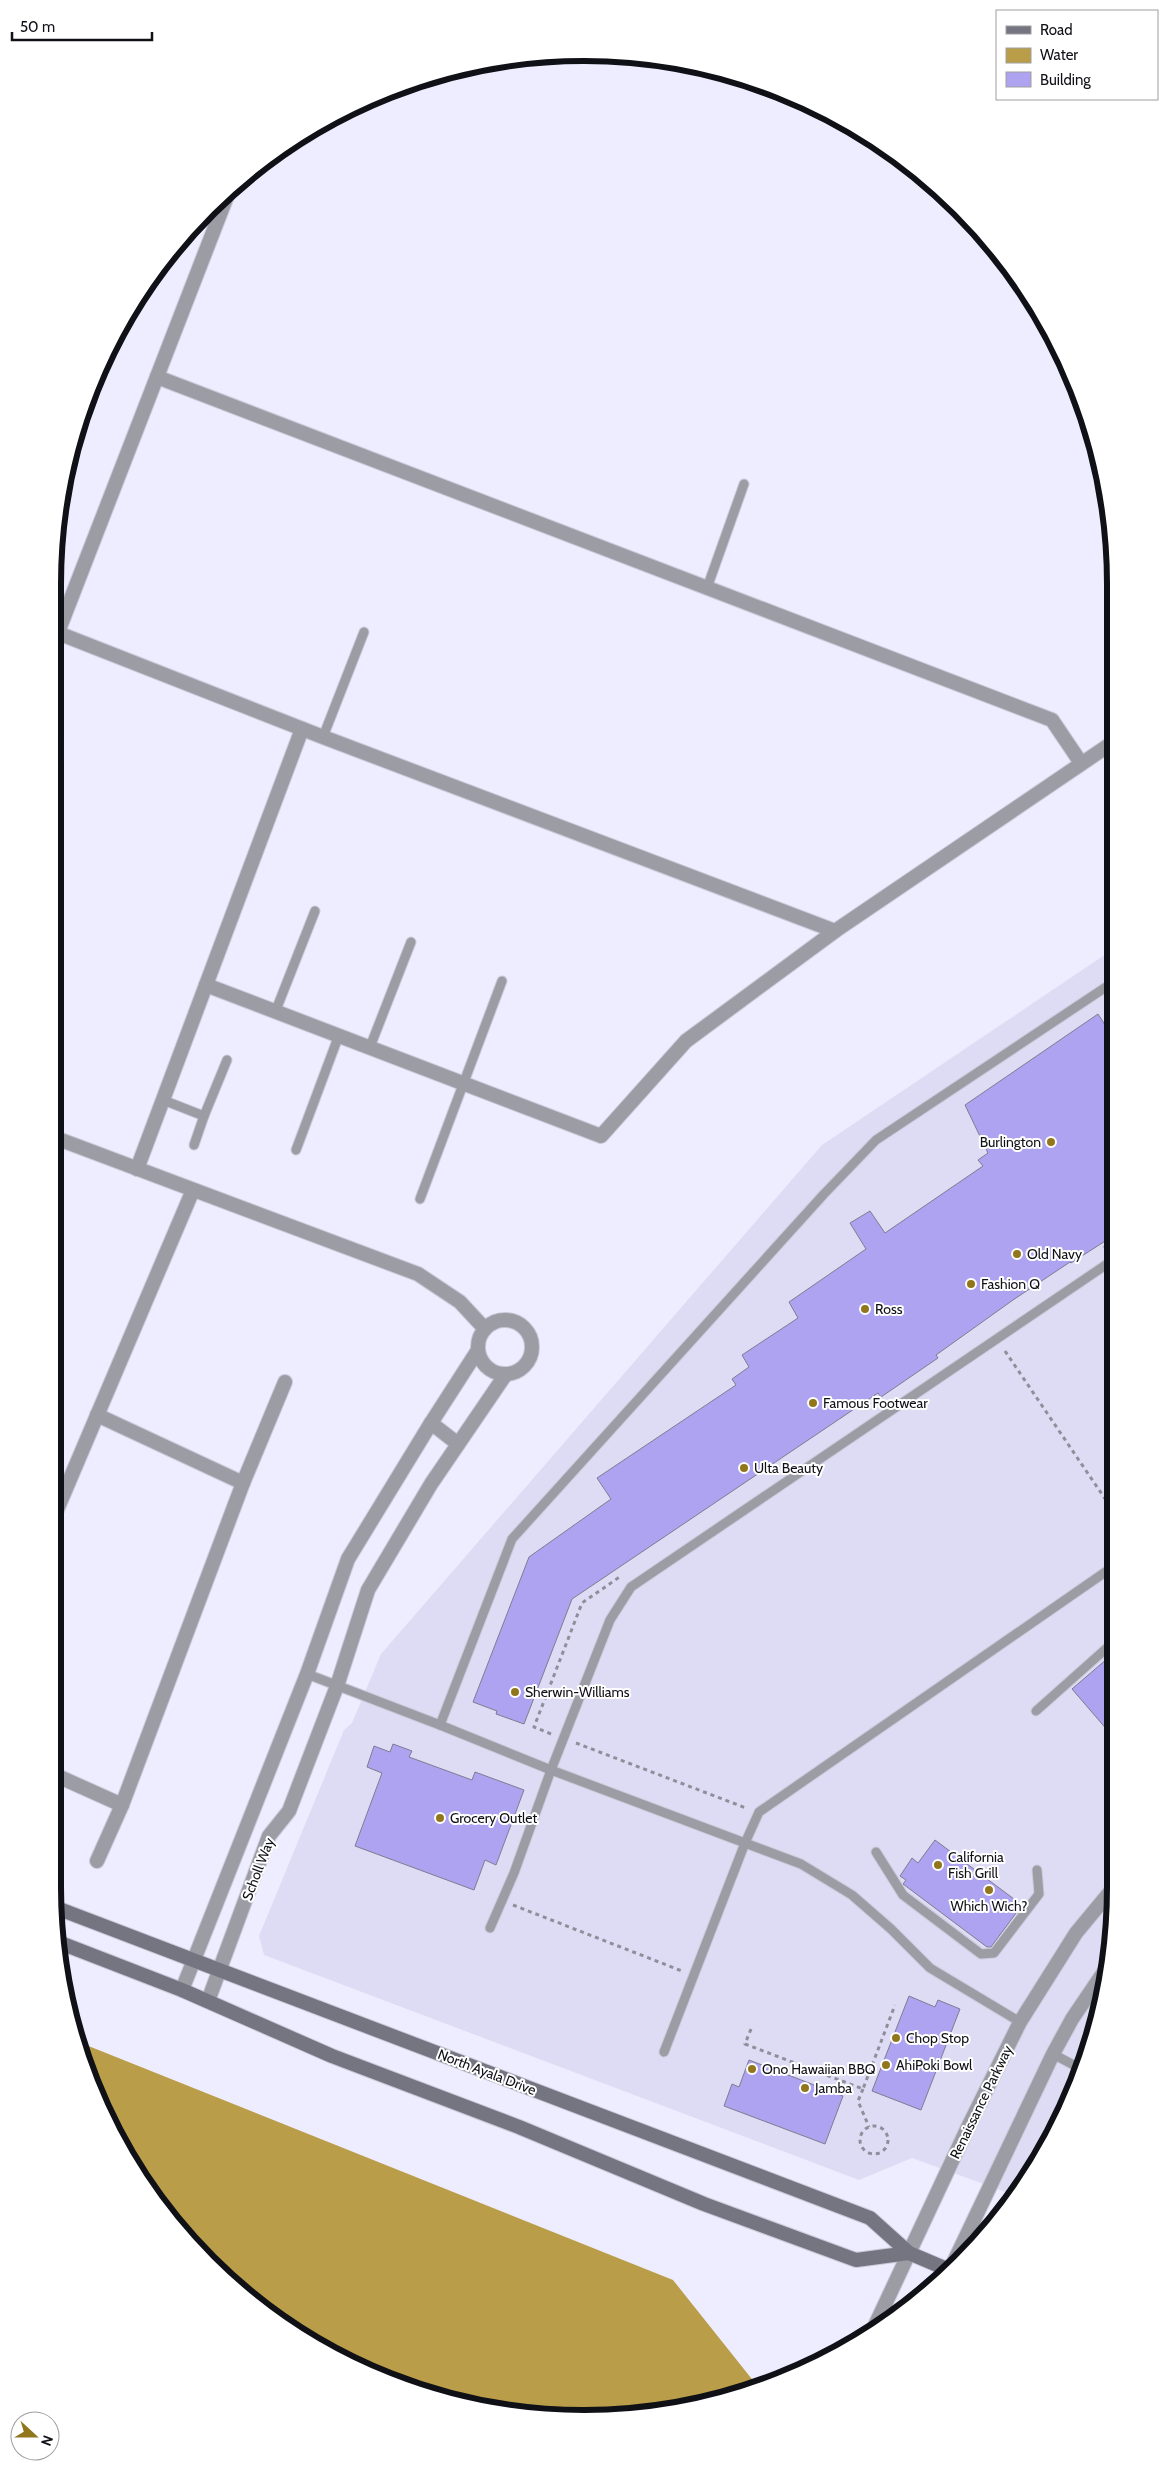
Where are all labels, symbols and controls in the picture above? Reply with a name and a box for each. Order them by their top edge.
scale bar [12,10,152,42]
legend [996,10,1158,100]
text: 50 m [20,18,55,36]
text: Road [1040,21,1073,39]
text: Water [1040,46,1078,64]
text: Building [1040,71,1091,89]
place label: Burlington [980,1133,1041,1151]
marker: Burlington [1045,1136,1057,1148]
place label: Old Navy [1027,1245,1082,1263]
marker: Old Navy [1011,1248,1023,1260]
place label: Fashion Q [981,1275,1040,1293]
marker: Fashion Q [965,1278,977,1290]
place label: Ross [875,1300,903,1318]
marker: Ross [859,1303,871,1315]
place label: Famous Footwear [823,1394,928,1412]
marker: Famous Footwear [807,1397,819,1409]
place label: Ulta Beauty [754,1459,823,1477]
marker: Ulta Beauty [738,1462,750,1474]
place label: Sherwin-Williams [525,1683,630,1701]
marker: Sherwin-Williams [509,1686,521,1698]
place label: Grocery Outlet [450,1809,538,1827]
marker: Grocery Outlet [434,1812,446,1824]
street label: Scholl Way [238,1835,278,1903]
place label: California Fish Grill [948,1848,1004,1882]
marker: California Fish Grill [932,1859,944,1871]
marker: Which Wich? [983,1884,995,1896]
place label: Which Wich? [951,1897,1028,1915]
place label: Chop Stop [906,2029,969,2047]
marker: Chop Stop [890,2032,902,2044]
street label: Renaissance Parkway [946,2042,1016,2162]
street label: North Ayala Drive [435,2045,539,2099]
place label: AhiPoki Bowl [896,2056,973,2074]
marker: AhiPoki Bowl [880,2059,892,2071]
place label: Ono Hawaiian BBQ [762,2060,876,2078]
marker: Ono Hawaiian BBQ [746,2063,758,2075]
place label: Jamba [814,2079,852,2097]
marker: Jamba [799,2082,811,2094]
north arrow [10,2411,60,2461]
text: N [37,2433,57,2449]

